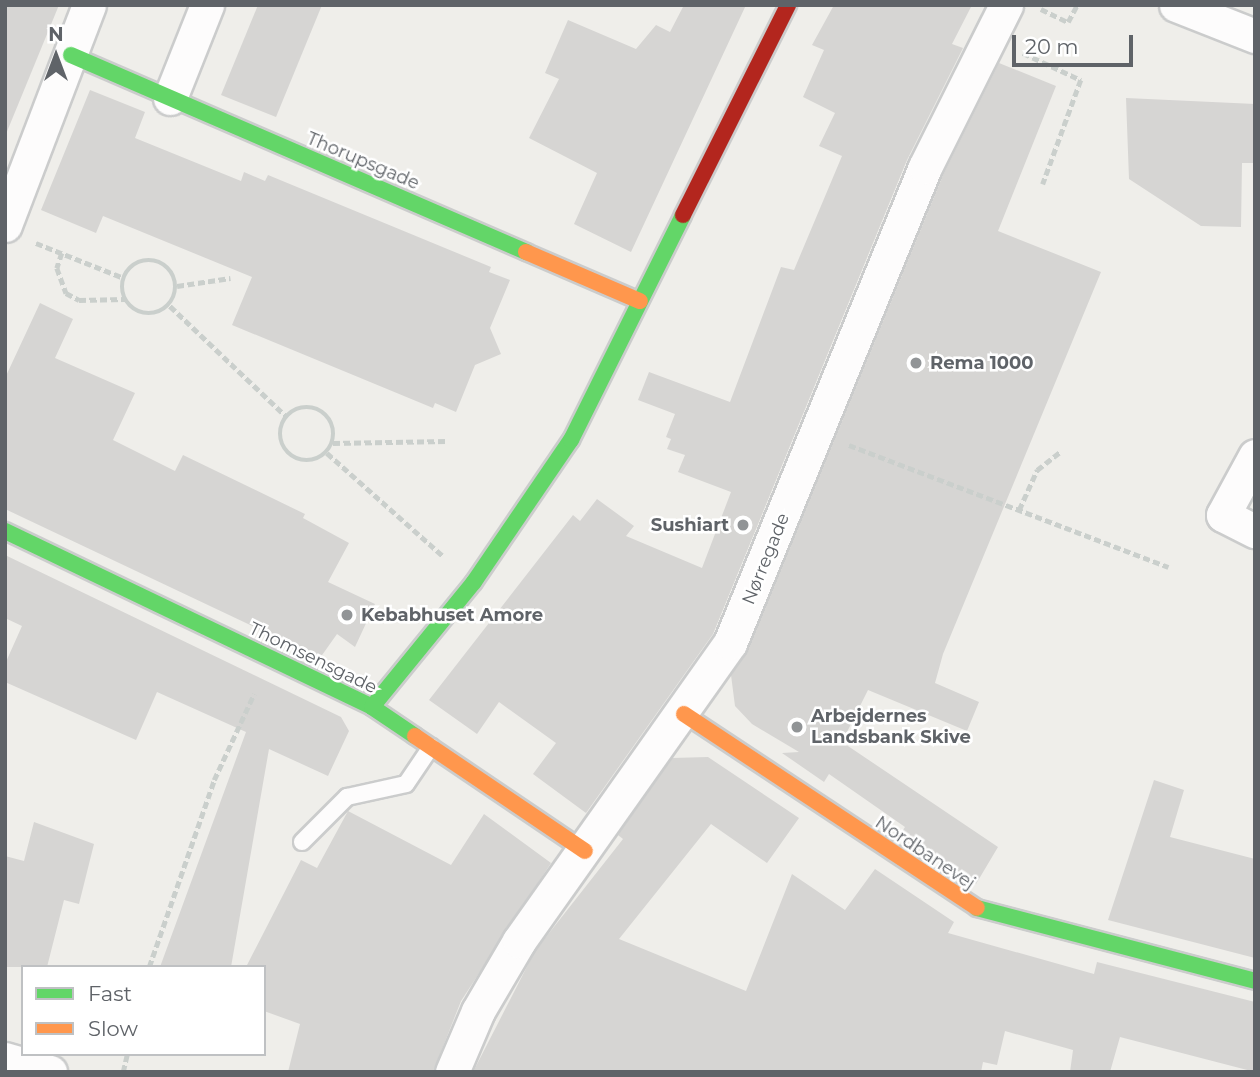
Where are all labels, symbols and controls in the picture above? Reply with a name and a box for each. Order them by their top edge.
north arrow [21,21,91,91]
scale bar [1015,21,1136,65]
text: N [48,23,64,46]
text: 20 m [1025,34,1079,59]
street label: Thorupsgade [303,128,423,194]
place label: Rema 1000 [930,352,1033,374]
marker: Rema 1000 [908,355,924,371]
street label: Nørregade [738,510,794,608]
place label: Sushiart [651,514,729,536]
marker: Sushiart [735,517,751,533]
place label: Kebabhuset Amore [361,604,543,626]
marker: Kebabhuset Amore [339,607,355,623]
street label: Thomsensgade [246,618,380,698]
place label: Arbejdernes Landsbank Skive [811,706,971,748]
marker: Arbejdernes Landsbank Skive [789,719,805,735]
street label: Nordbanevej [871,812,979,894]
legend [21,965,266,1056]
text: Fast [88,981,132,1006]
text: Slow [88,1016,138,1041]

